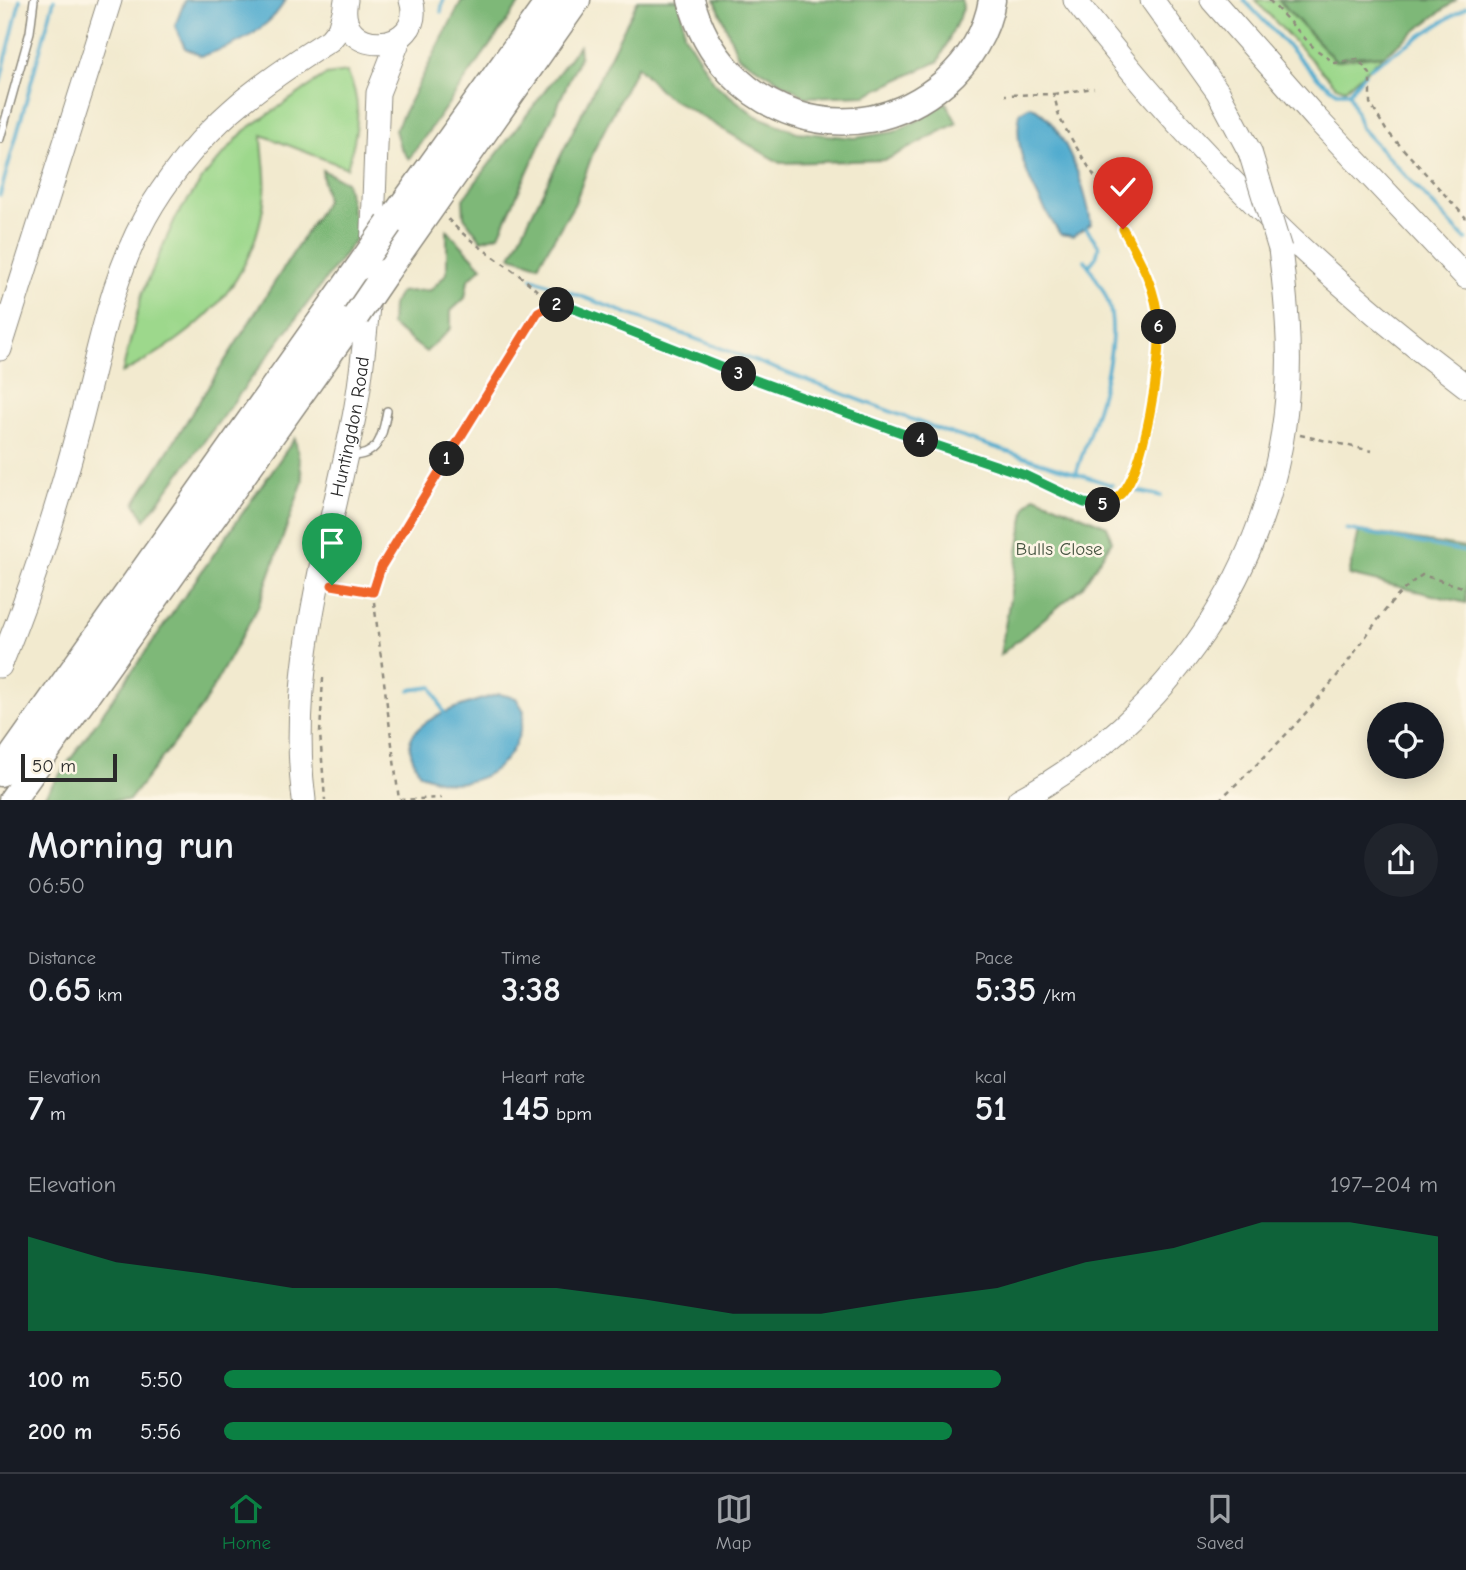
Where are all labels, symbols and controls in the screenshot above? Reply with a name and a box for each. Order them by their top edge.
pin [1093,157,1153,229]
icon: check [1104,168,1142,206]
pin: 2 [540,288,574,322]
text: 2 [552,293,561,315]
pin: 6 [1142,310,1176,344]
text: 6 [1154,315,1163,337]
street label: Huntingdon Road [326,356,374,499]
pin: 3 [722,356,756,392]
text: 3 [734,362,743,384]
pin: 4 [904,422,939,458]
text: 4 [916,428,925,450]
pin: 1 [430,442,464,476]
text: 1 [443,447,450,469]
pin: 5 [1086,488,1120,522]
text: 5 [1097,493,1108,515]
pin [302,513,362,585]
icon: arrive [313,524,351,562]
park label: Bulls Close [1015,538,1103,560]
map controls [1367,702,1444,779]
button: locate [1367,702,1444,779]
scale bar [21,751,117,783]
text: 50 m [32,755,76,777]
button: share [1364,823,1438,897]
text: Morning run [28,824,234,868]
text: 06:50 [28,872,85,899]
text: Distance [28,947,96,969]
text: Time [501,947,541,969]
text: Pace [975,947,1013,969]
text: 0.65 [28,969,91,1010]
text: 3:38 [501,969,561,1010]
text: 5:35 [975,969,1036,1010]
text: km [91,984,123,1006]
text: /km [1036,984,1076,1006]
text: Elevation [28,1066,101,1088]
text: Heart rate [501,1066,585,1088]
text: kcal [975,1066,1007,1088]
text: 7 [28,1088,44,1129]
text: 145 [501,1088,550,1129]
text: 51 [975,1088,1007,1129]
text: m [44,1103,66,1125]
text: bpm [550,1103,592,1125]
text: Elevation [28,1171,116,1198]
text: 197–204 m [1330,1171,1438,1198]
text: 100 m [28,1366,90,1393]
text: 5:50 [140,1366,183,1393]
text: 200 m [28,1418,92,1445]
text: 5:56 [140,1418,182,1445]
tab: Home [222,1490,271,1554]
tab: Map [715,1490,753,1554]
tab: Saved [1197,1490,1244,1554]

